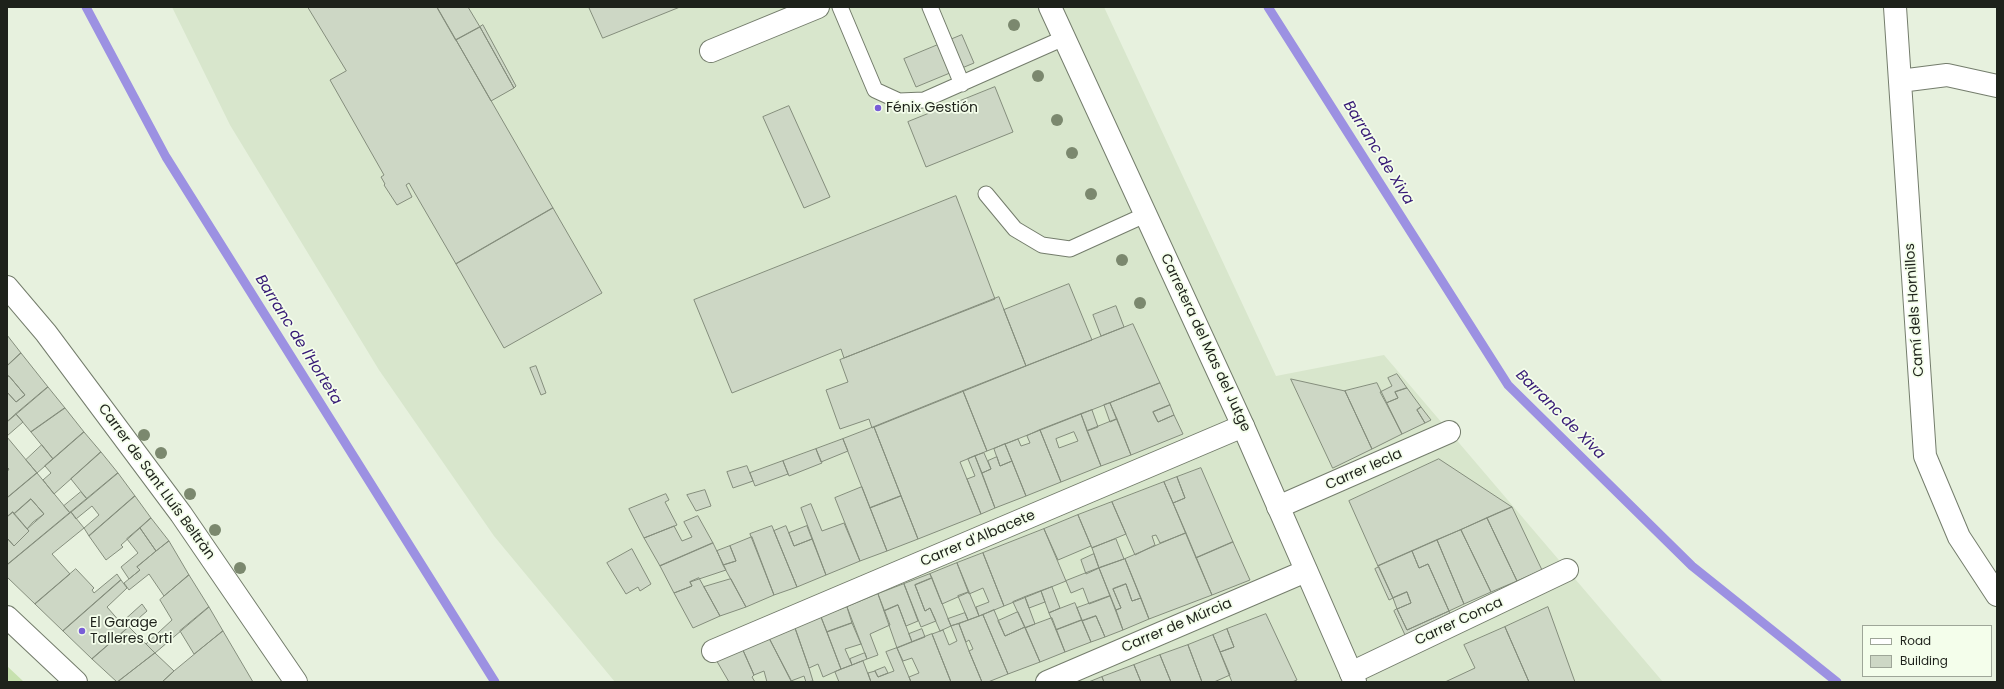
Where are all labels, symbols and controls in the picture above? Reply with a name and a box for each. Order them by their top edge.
water label: Barranc de Xiva [1339,98,1417,208]
place label: Fénix Gestión [886,100,978,116]
marker: Fénix Gestión [873,103,883,113]
street label: Camí dels Hornillos [1902,243,1928,377]
street label: Carretera del Mas del Jutge [1156,251,1254,435]
water label: Barranc de l'Horteta [251,272,345,408]
water label: Barranc de Xiva [1511,366,1609,464]
street label: Carrer de Sant Lluís Beltràn [94,401,218,563]
street label: Carrer Iecla [1323,446,1405,494]
street label: Carrer d'Albacete [918,507,1038,571]
street label: Carrer Conca [1412,594,1506,650]
street label: Carrer de Múrcia [1119,595,1235,657]
place label: El Garage Talleres Orti [90,615,172,648]
legend [1862,625,1992,677]
marker: El Garage Talleres Orti [77,626,87,636]
text: Road [1900,632,1931,649]
text: Building [1900,652,1948,669]

